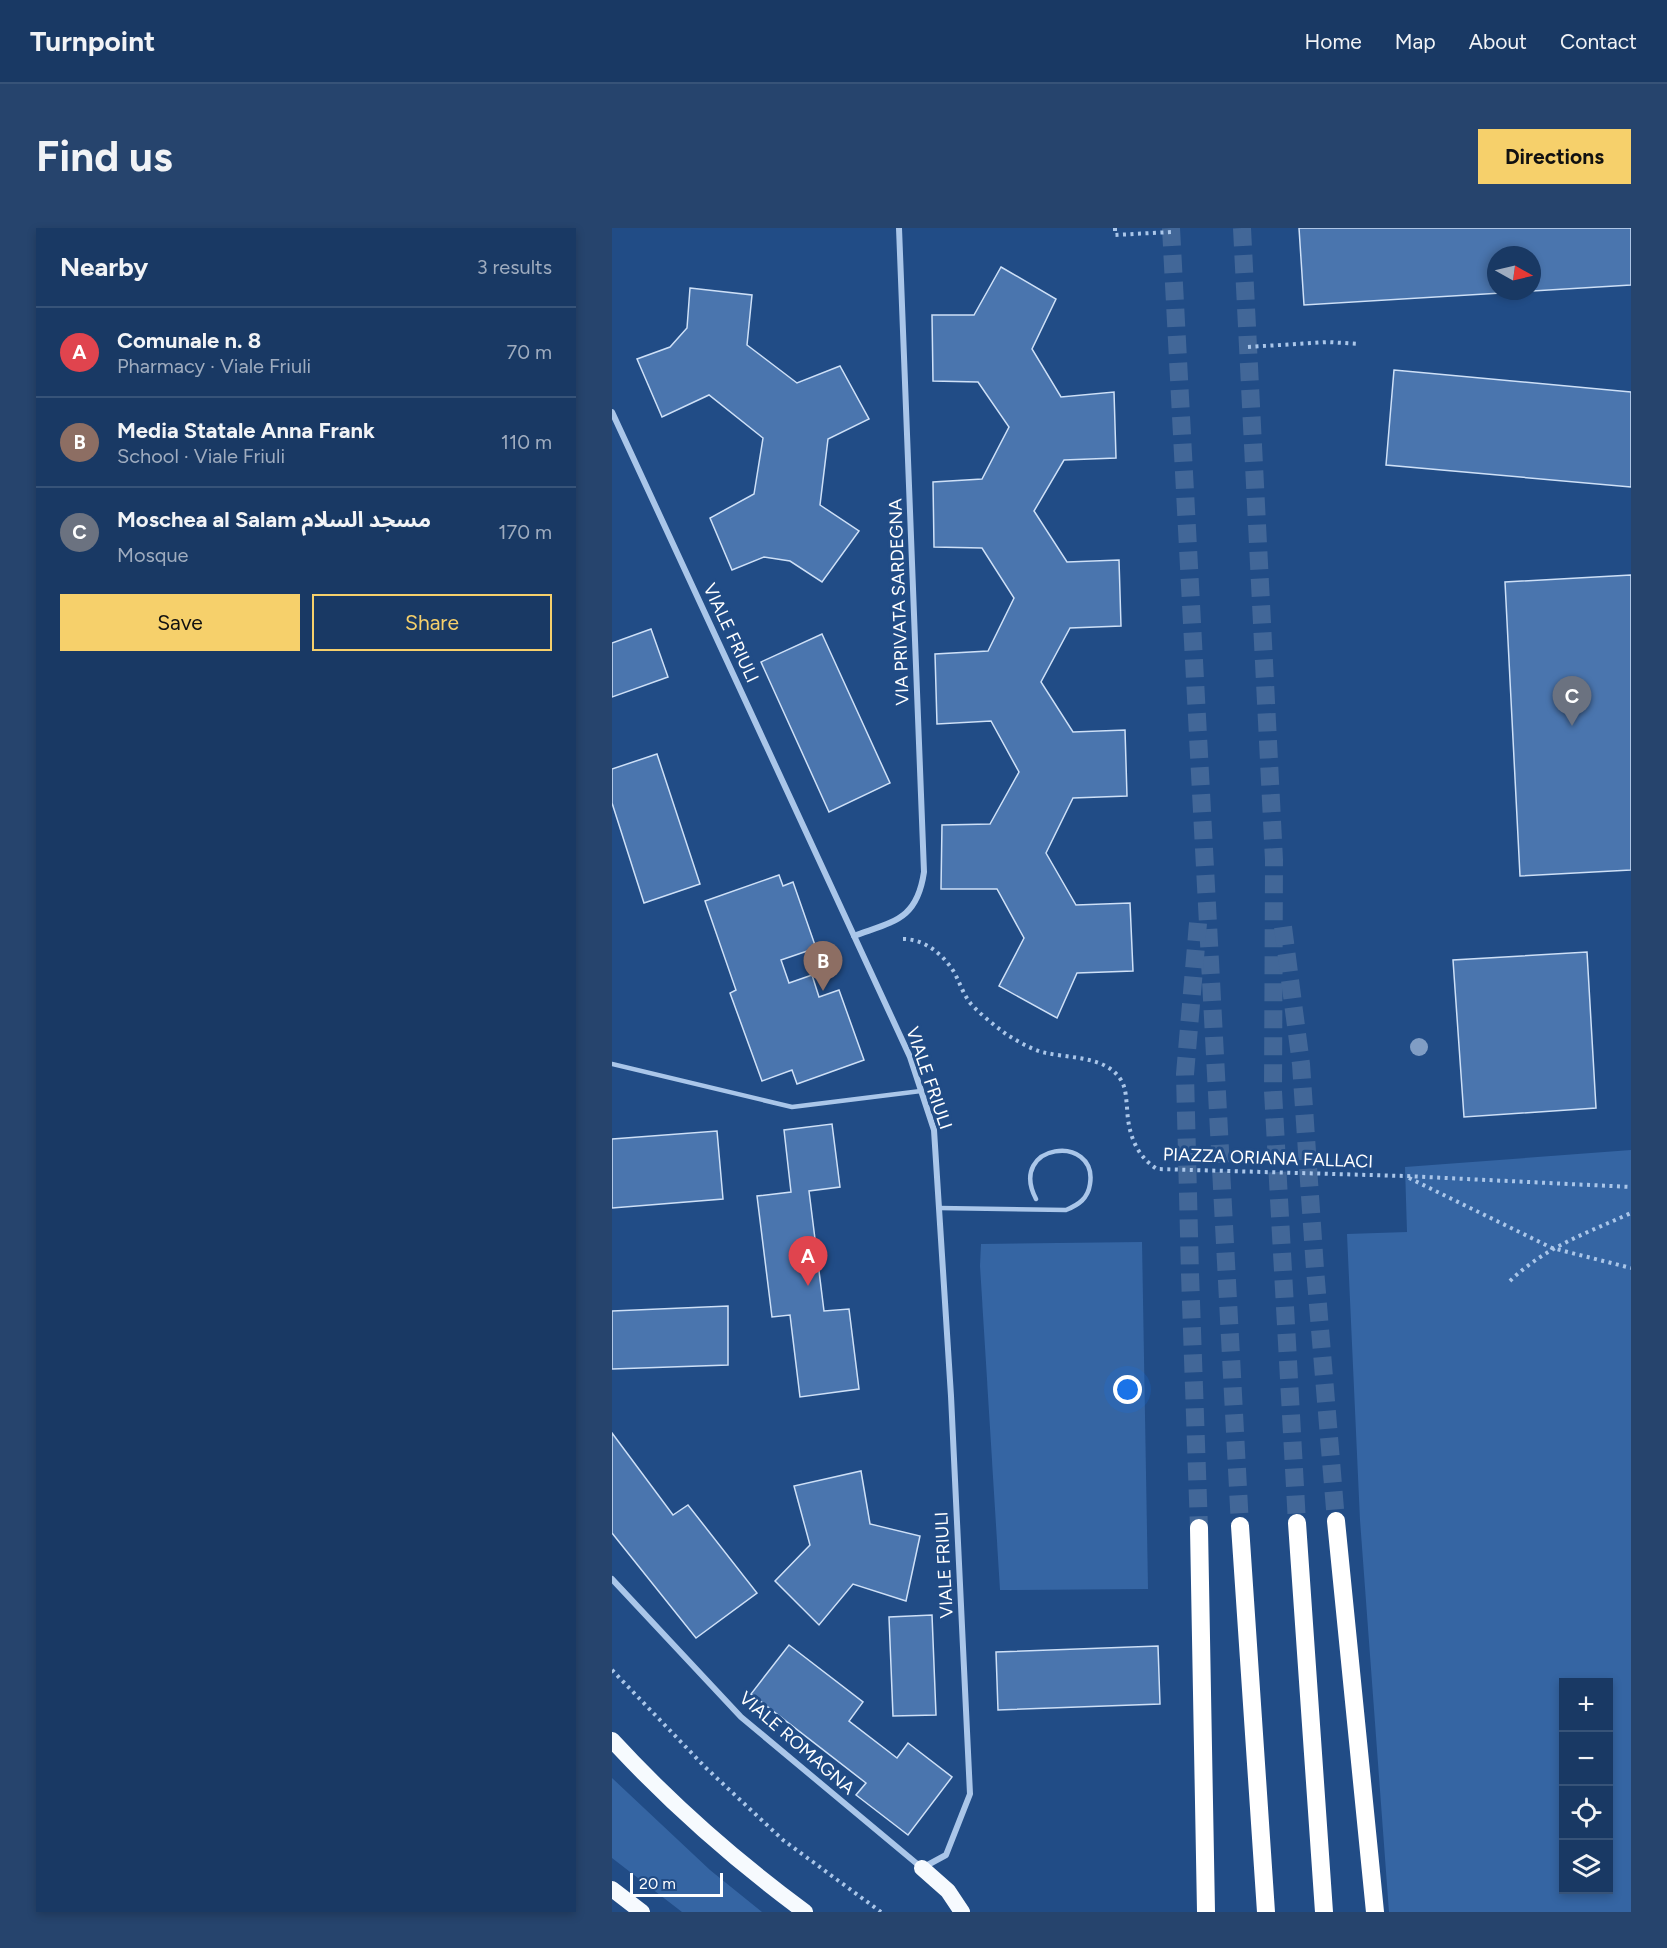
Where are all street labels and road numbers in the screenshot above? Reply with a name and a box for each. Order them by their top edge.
street label: VIA PRIVATA SARDEGNA [884,498,914,706]
street label: VIALE FRIULI [698,580,764,686]
street label: VIALE FRIULI [901,1024,957,1132]
street label: PIAZZA ORIANA FALLACI [1162,1143,1374,1173]
street label: VIALE FRIULI [930,1511,958,1619]
street label: VIALE ROMAGNA [735,1687,859,1799]

